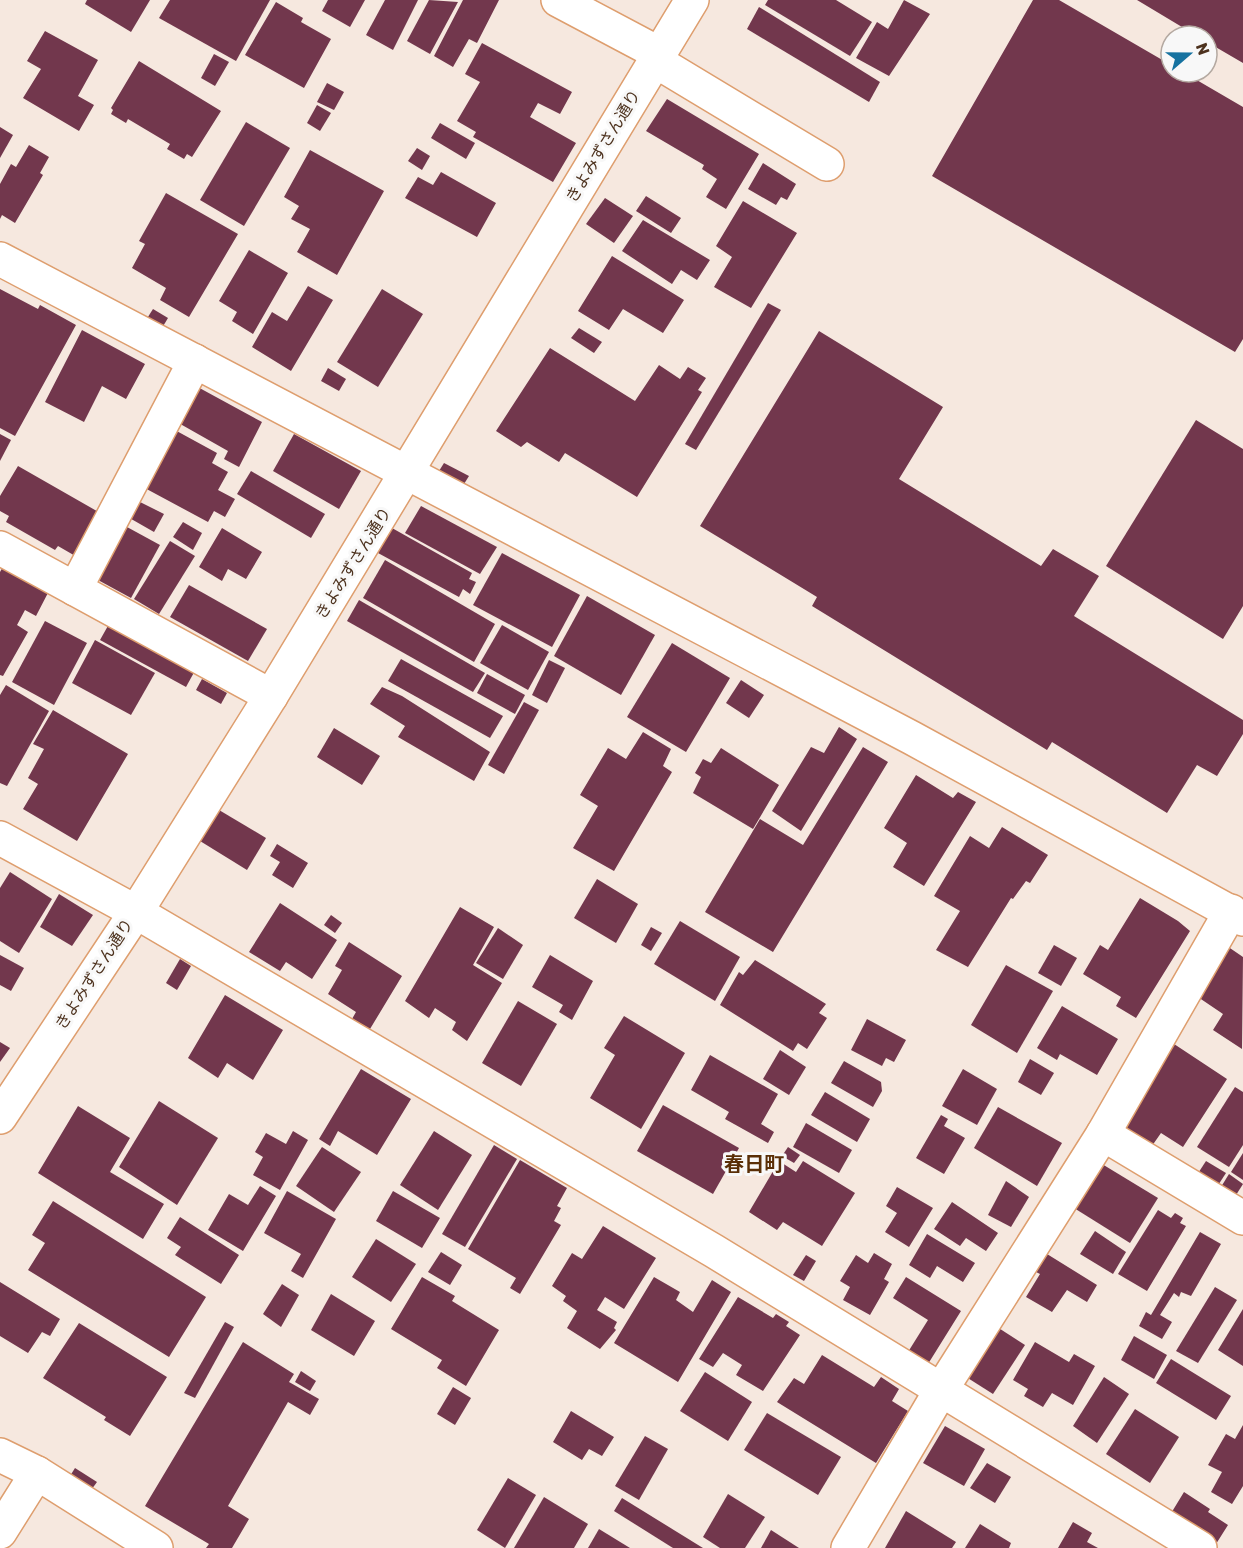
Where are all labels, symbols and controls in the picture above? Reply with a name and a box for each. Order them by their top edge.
north arrow [1159,24,1219,84]
text: N [1192,40,1214,58]
street label: きよみずさん通り [562,86,644,206]
street label: きよみずさん通り [311,504,395,622]
street label: きよみずさん通り [51,915,137,1033]
district label: 春日町 [724,1152,784,1176]

